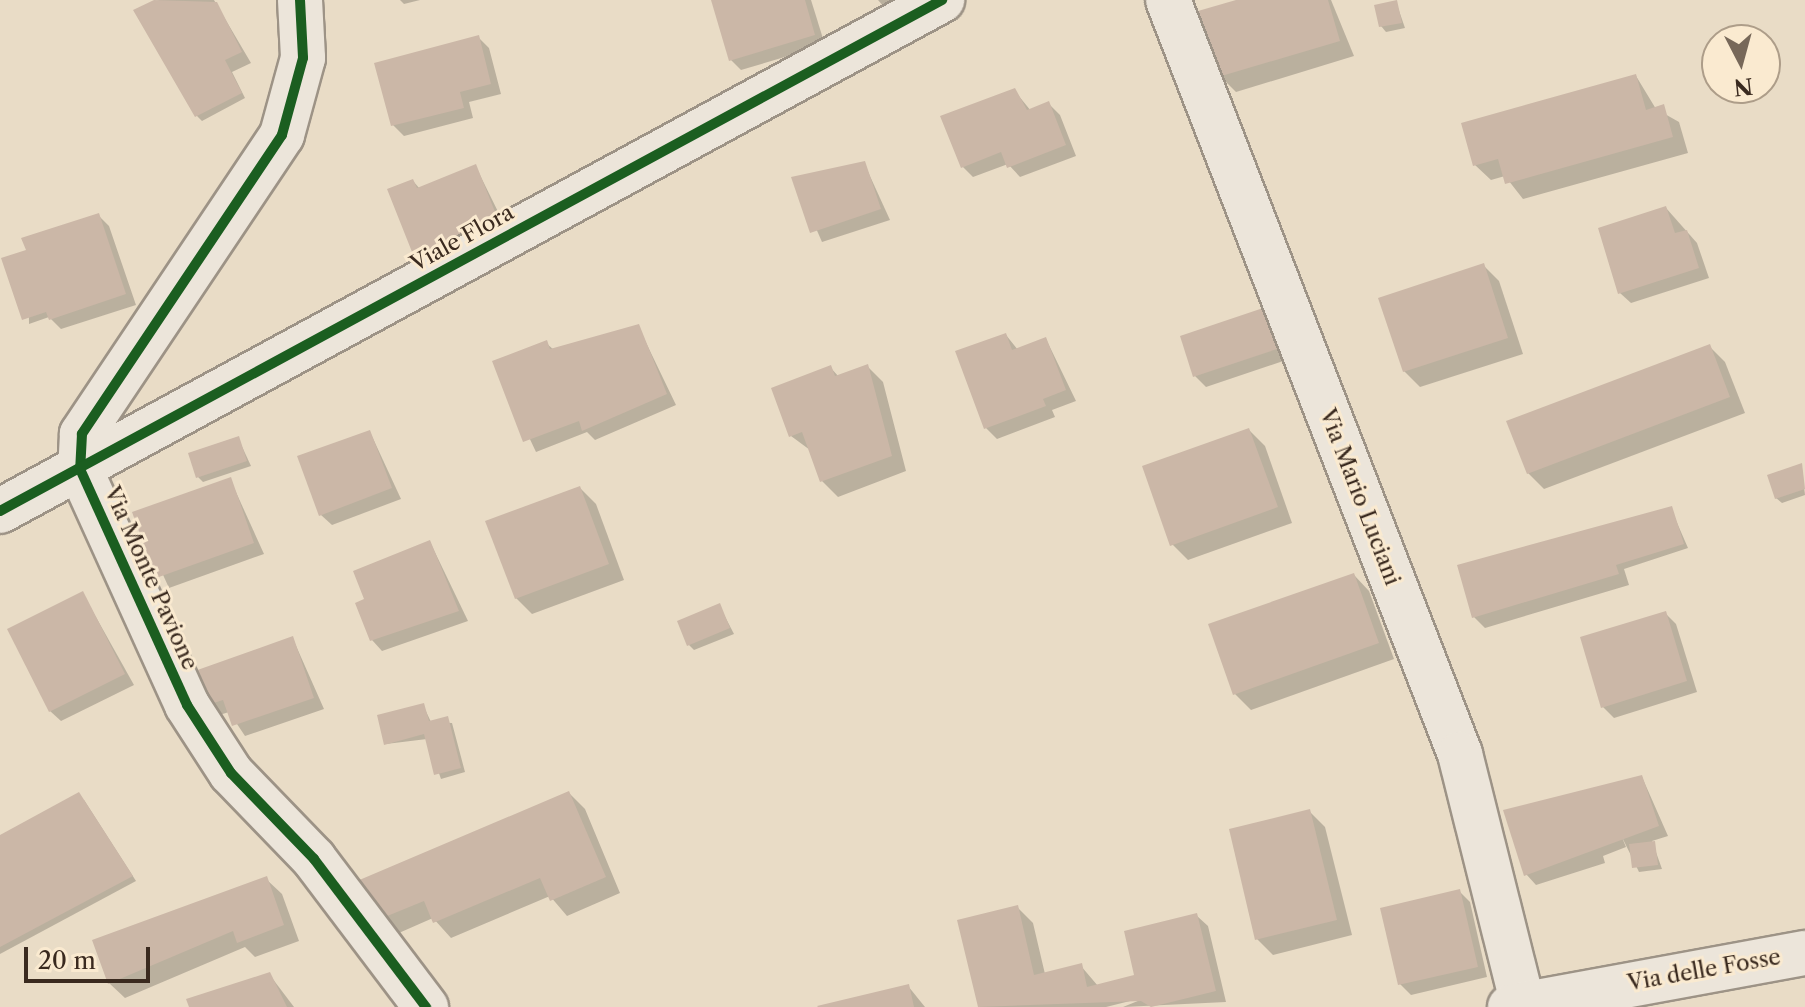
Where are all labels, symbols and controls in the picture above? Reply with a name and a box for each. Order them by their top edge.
north arrow [1701,24,1781,104]
text: N [1732,72,1754,101]
street label: Viale Flora [406,199,518,277]
street label: Via Mario Luciani [1314,405,1406,589]
street label: Via Monte Pavione [99,482,203,674]
scale bar [28,931,154,981]
street label: Via delle Fosse [1625,944,1783,996]
text: 20 m [38,946,96,975]

